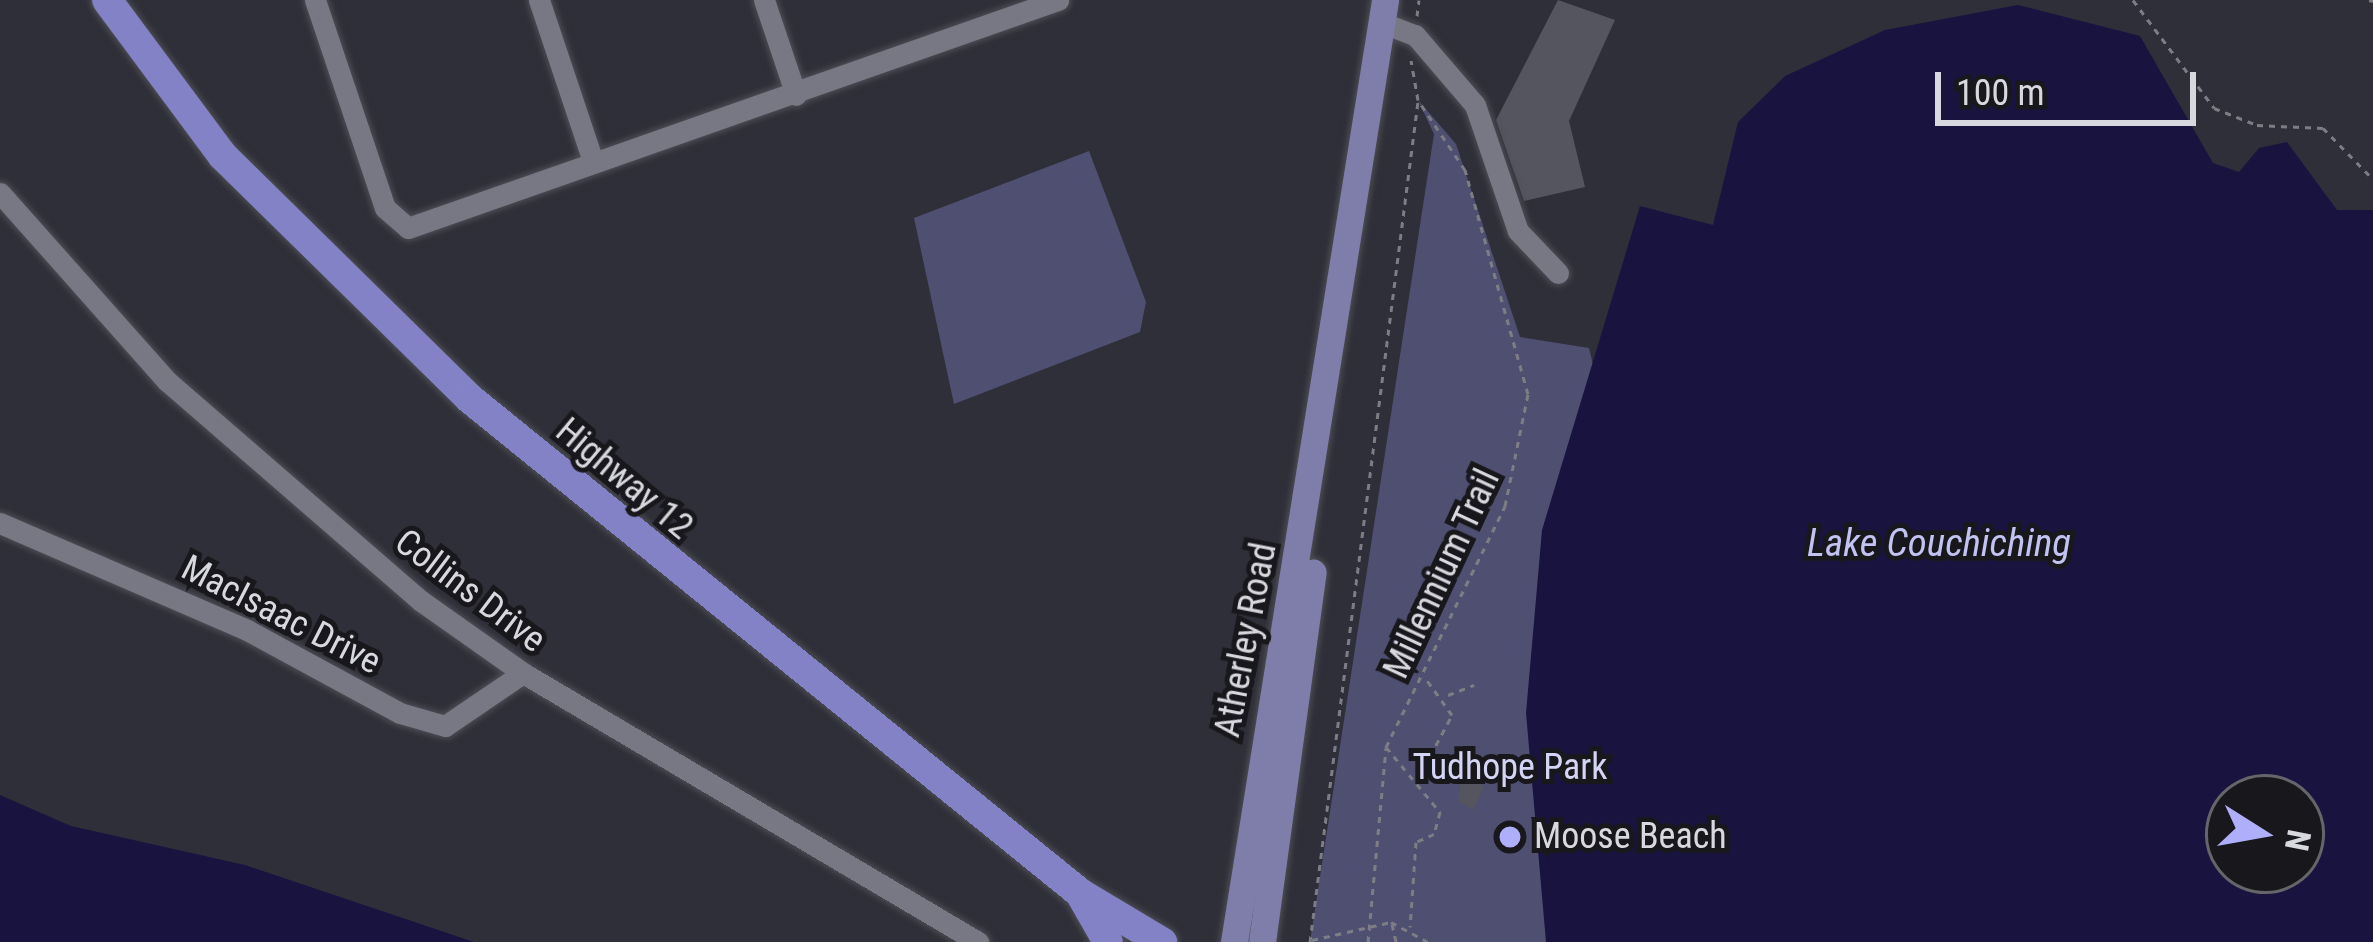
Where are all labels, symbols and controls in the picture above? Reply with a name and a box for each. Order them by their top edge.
scale bar [1941,48,2202,122]
text: 100 m [1956,72,2045,114]
street label: Highway 12 [547,409,701,549]
street label: Millennium Trail [1375,462,1509,686]
street label: Collins Drive [386,520,554,662]
water label: Lake Couchiching [1807,520,2071,566]
street label: Atherley Road [1206,539,1286,741]
street label: MacIsaac Drive [174,546,388,684]
park label: Tudhope Park [1413,746,1607,790]
north arrow [2205,774,2325,894]
place label: Moose Beach [1534,815,1727,859]
marker: Moose Beach [1497,824,1523,850]
text: N [2277,827,2319,854]

